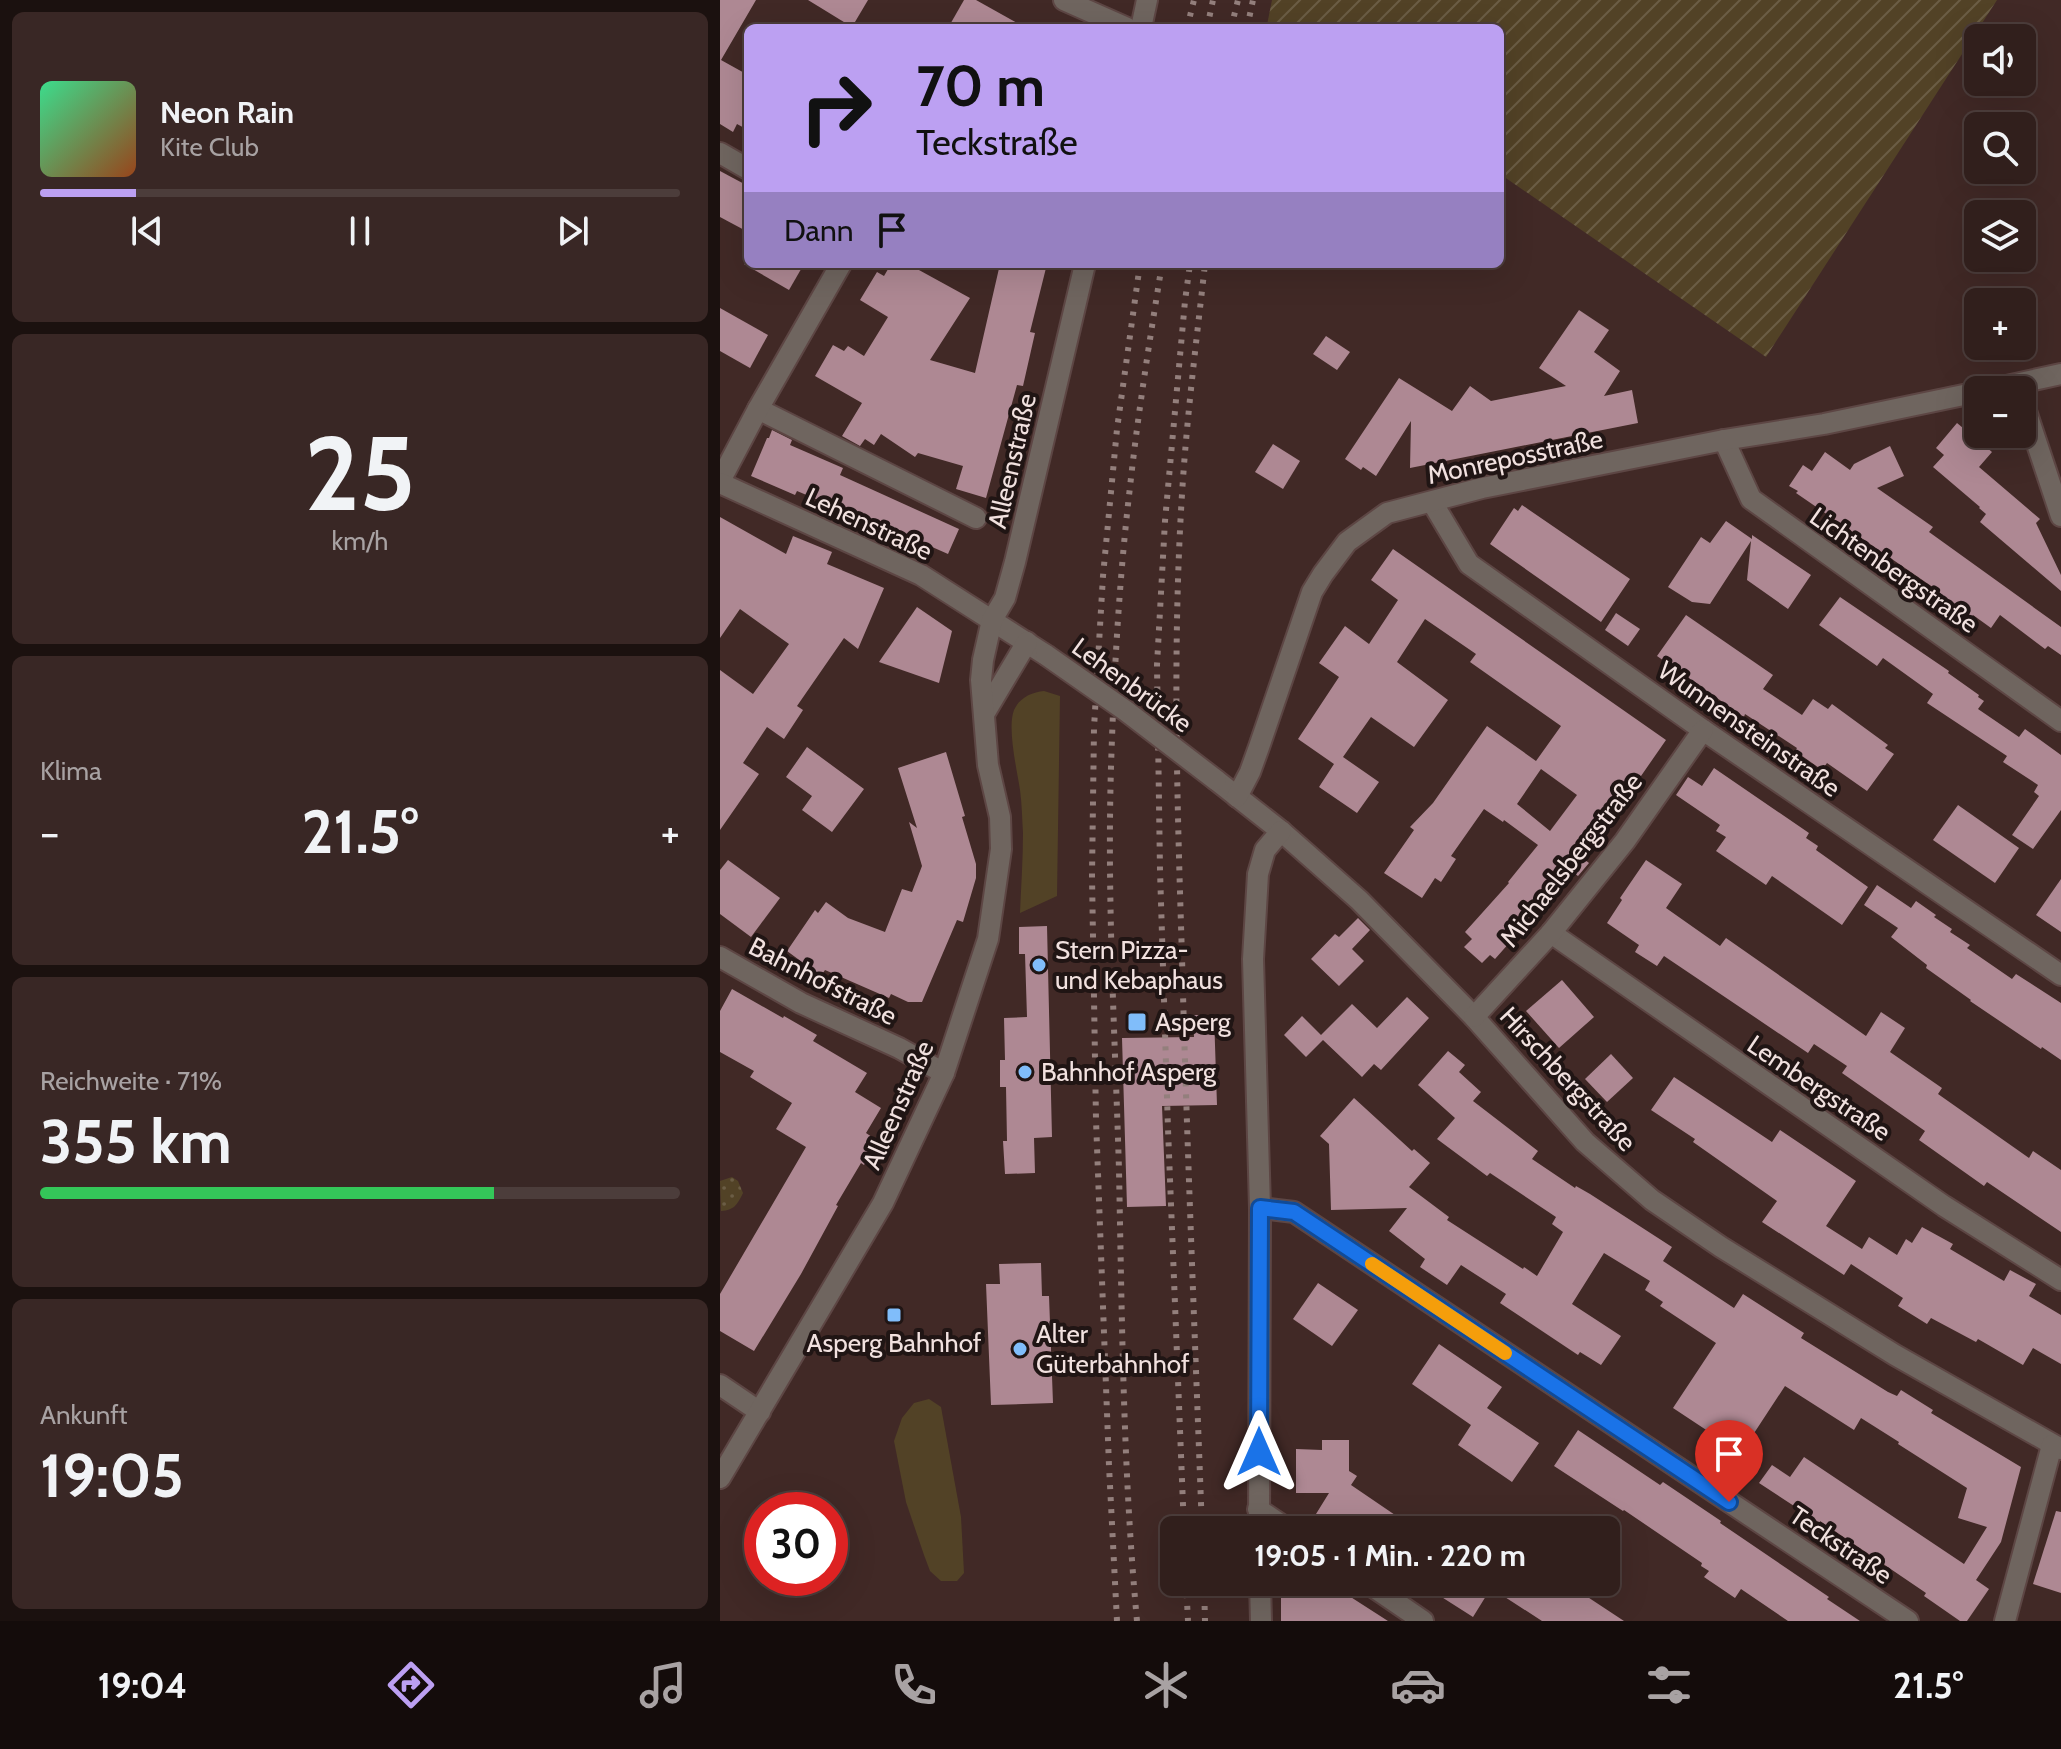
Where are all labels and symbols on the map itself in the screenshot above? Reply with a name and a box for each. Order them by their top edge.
street label: Alleenstraße [981,390,1043,532]
street label: Monreposstraße [1424,423,1606,491]
street label: Lehenstraße [800,481,938,567]
street label: Lichtenbergstraße [1804,500,1984,640]
street label: Lehenbrücke [1066,631,1198,739]
street label: Wunnensteinstraße [1652,654,1846,804]
street label: Michaelsbergstraße [1493,767,1649,953]
street label: Bahnhofstraße [744,930,902,1032]
place label: Stern Pizza- und Kebaphaus [1055,934,1223,996]
marker: Stern Pizza- und Kebaphaus [1030,956,1048,974]
street label: Hirschbergstraße [1493,1000,1643,1158]
place label: Asperg [1155,1006,1232,1038]
marker: Asperg [1126,1011,1148,1033]
street label: Lembergstraße [1741,1028,1897,1148]
street label: Alleenstraße [855,1036,941,1174]
place label: Bahnhof Asperg [1041,1056,1217,1088]
marker: Bahnhof Asperg [1016,1063,1034,1081]
marker: Asperg Bahnhof [885,1306,903,1324]
place label: Alter Güterbahnhof [1036,1318,1190,1380]
place label: Asperg Bahnhof [807,1327,982,1359]
marker: Alter Güterbahnhof [1011,1340,1029,1358]
position arrow [1217,1410,1301,1494]
pin [1695,1420,1763,1502]
speed limit sign: 30 [744,1492,848,1596]
street label: Teckstraße [1784,1499,1898,1591]

